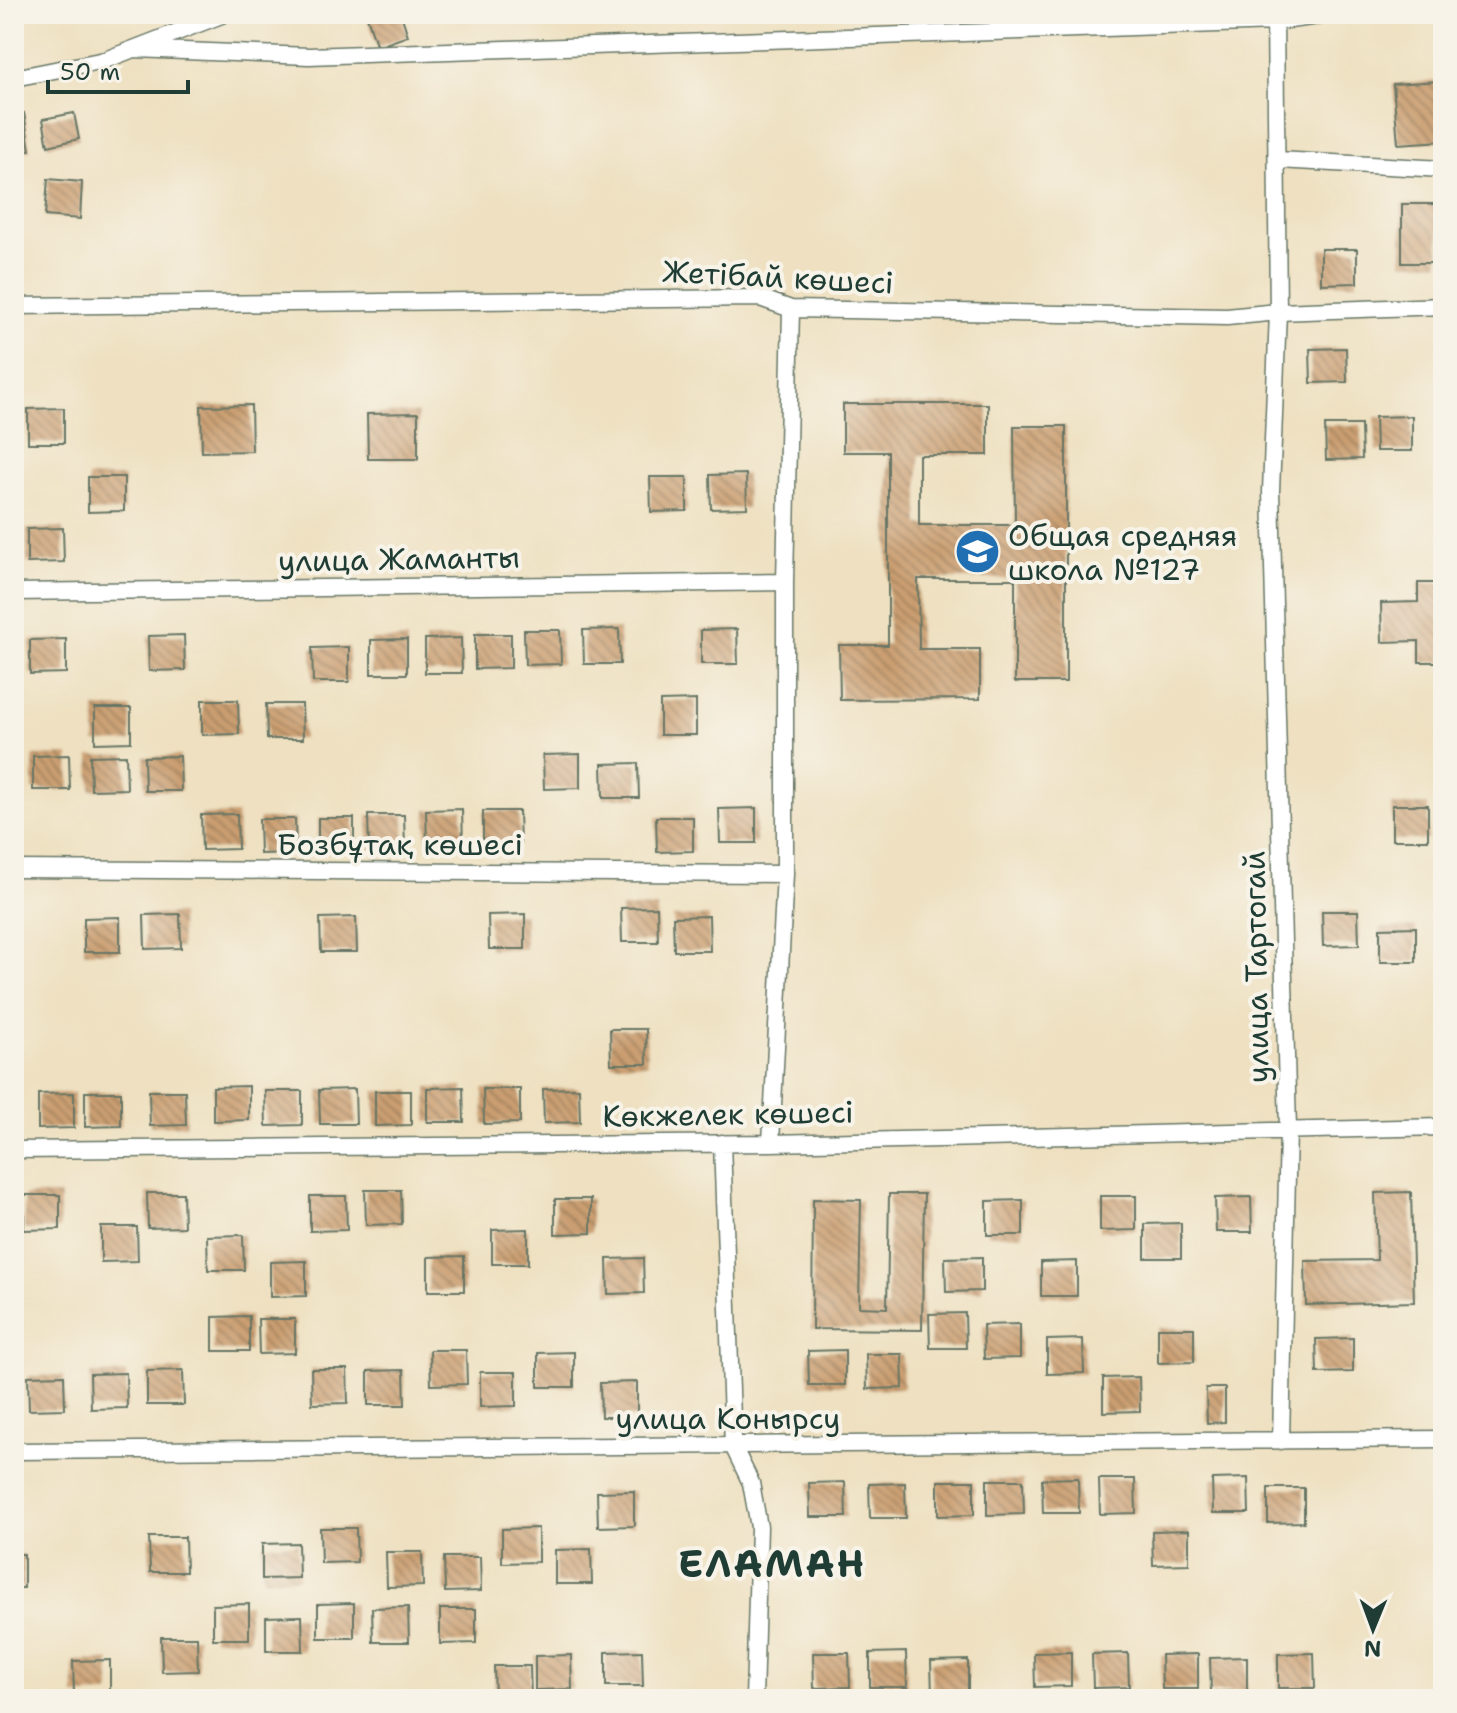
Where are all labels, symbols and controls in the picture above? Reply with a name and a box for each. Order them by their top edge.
scale bar [48,44,188,94]
text: 50 m [60,56,120,88]
street label: Жетібай көшесі [661,250,895,304]
place label: Общая средняя школа №127 [1008,515,1237,590]
school or university icon: Общая средняя школа №127 [953,528,1001,576]
street label: улица Жаманты [278,536,520,582]
street label: Бозбұтақ көшесі [277,824,523,865]
street label: улица Тартогай [1233,851,1279,1083]
street label: Көкжелек көшесі [602,1091,854,1137]
street label: улица Конырсу [616,1398,840,1439]
district label: ЕЛАМАН [678,1538,866,1589]
north arrow [1333,1589,1413,1669]
text: N [1364,1634,1382,1663]

